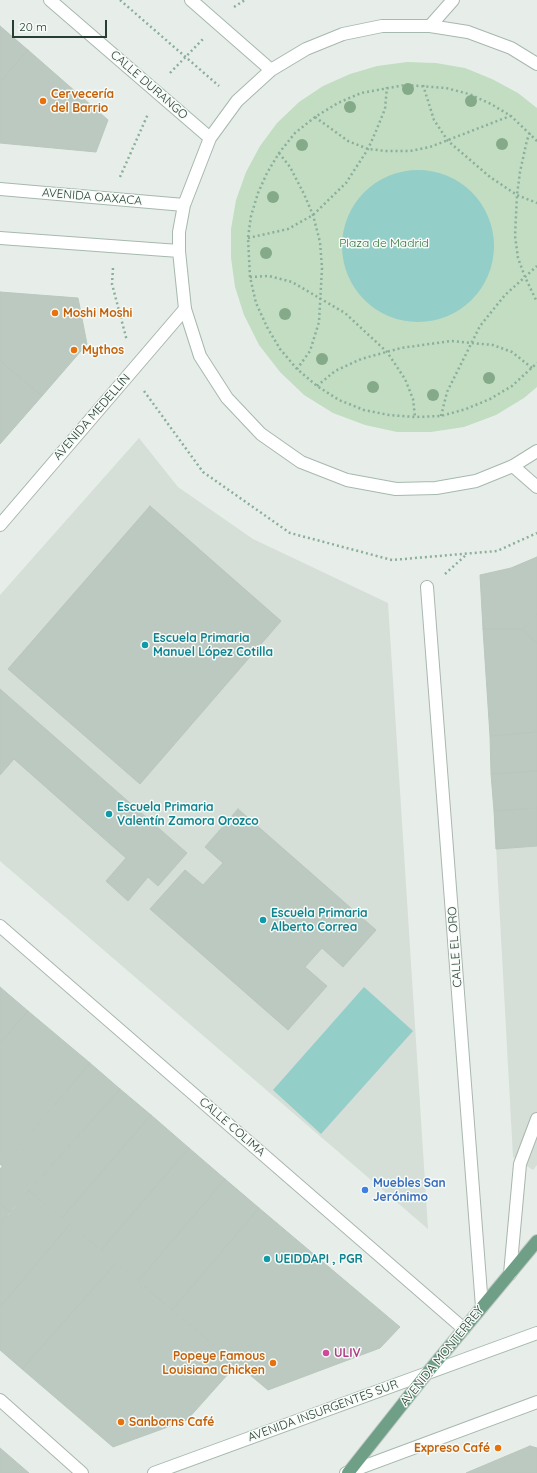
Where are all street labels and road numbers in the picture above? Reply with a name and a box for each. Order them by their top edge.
street label: CALLE DURANGO [107,48,191,122]
street label: AVENIDA OAXACA [41,185,143,209]
street label: AVENIDA MEDELLÍN [51,371,133,463]
street label: CALLE EL ORO [445,906,465,988]
street label: CALLE COLIMA [196,1094,268,1160]
street label: AVENIDA MONTERREY [397,1303,487,1409]
street label: AVENIDA INSURGENTES SUR [246,1377,400,1445]

